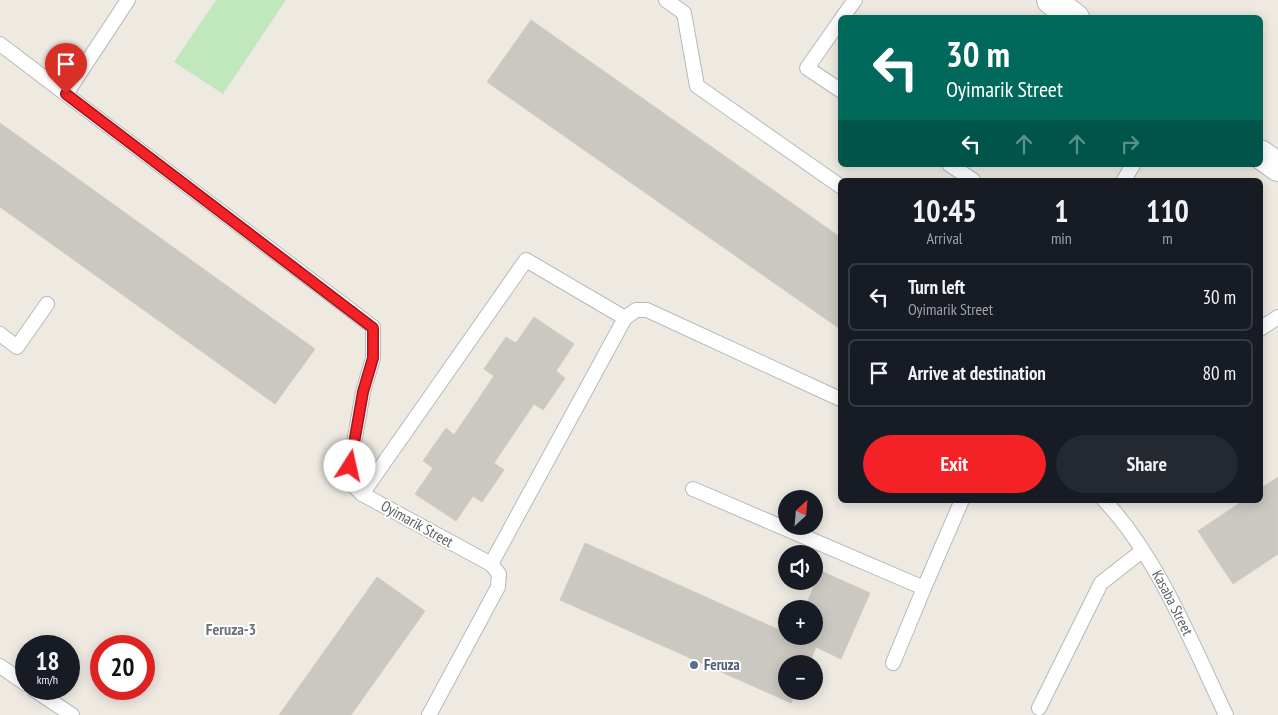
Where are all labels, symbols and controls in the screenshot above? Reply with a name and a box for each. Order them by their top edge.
text: 30 m [946,31,1010,77]
icon: left [863,35,928,100]
pin [45,43,87,94]
icon: arrive [52,50,80,78]
text: Oyimarik Street [946,75,1063,103]
icon: left [957,130,985,158]
icon: ahead [1010,130,1038,158]
icon: ahead [1063,130,1091,158]
icon: right [1116,130,1144,158]
text: 10:45 [912,191,977,230]
text: 1 [1054,191,1069,230]
text: 110 [1146,191,1189,230]
text: Arrival [926,228,963,248]
text: min [1051,228,1072,248]
text: m [1162,228,1173,248]
text: Turn left [908,275,965,299]
icon: left [865,283,893,311]
text: 30 m [1203,285,1236,309]
text: Oyimarik Street [908,299,993,319]
icon: arrive [865,359,893,387]
text: Arrive at destination [908,361,1046,385]
text: 80 m [1203,361,1236,385]
button: Exit [863,435,1046,493]
button: Share [1056,435,1238,493]
position arrow [323,439,375,491]
north arrow [778,490,822,535]
map controls [778,490,823,700]
street label: Oyimarik Street [378,496,457,551]
button: sound [778,545,823,590]
street label: Kasaba Street [1148,567,1198,638]
button: + [778,600,823,645]
district label: Feruza-3 [206,619,256,639]
speed limit sign: 20 [90,635,155,700]
text: 18 [36,645,59,677]
place label: Feruza [704,655,740,674]
button: − [778,655,823,700]
marker: Feruza [688,659,700,671]
text: km/h [37,672,58,687]

